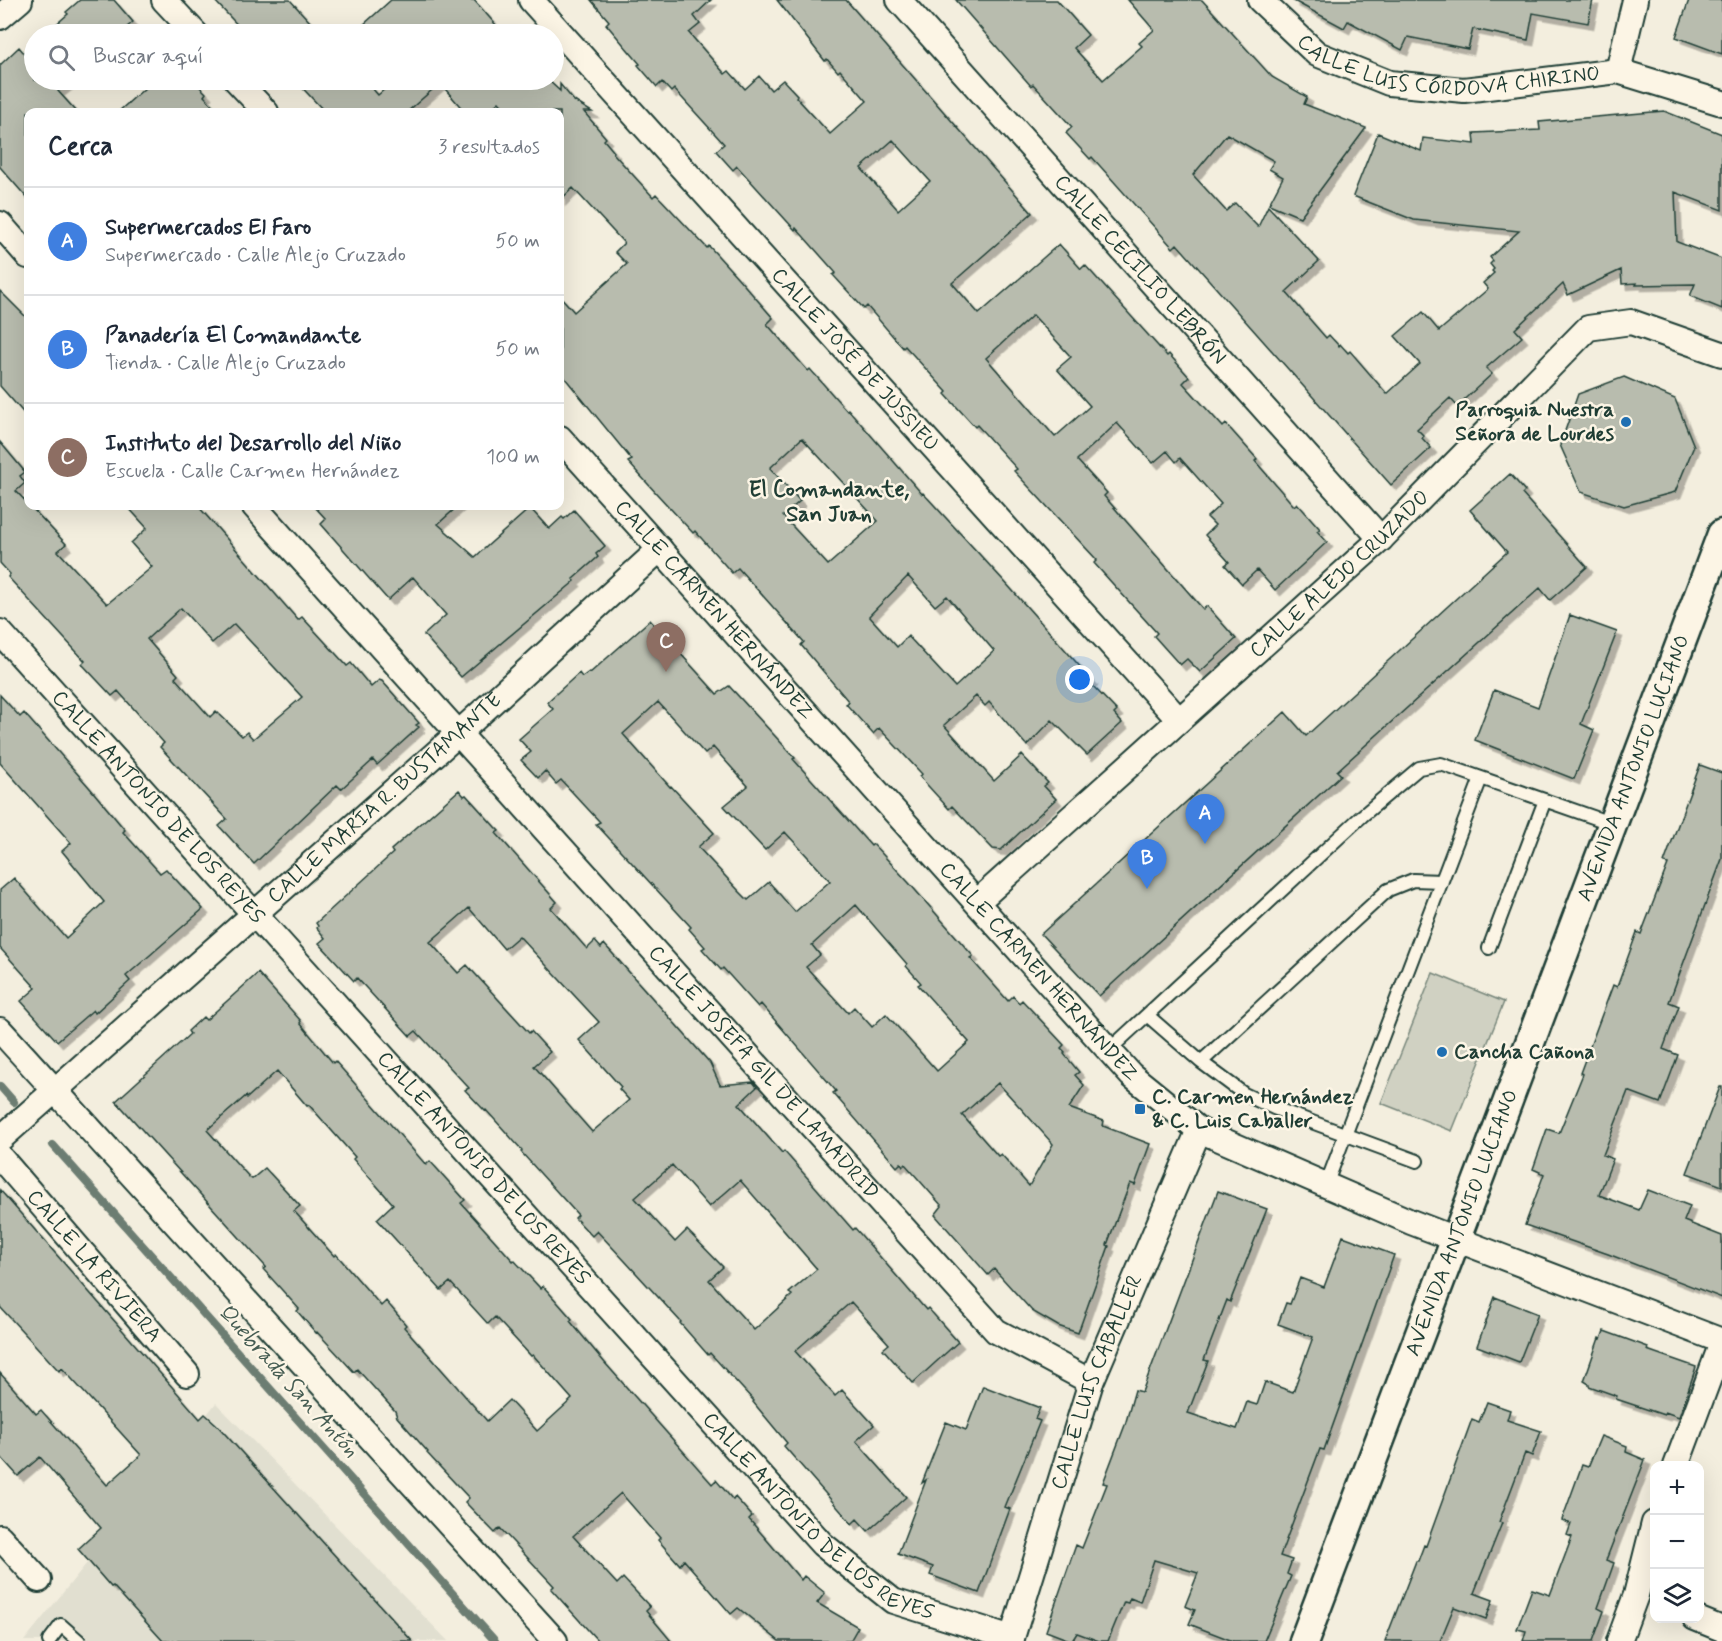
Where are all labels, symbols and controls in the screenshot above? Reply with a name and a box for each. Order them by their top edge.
search box [24,24,564,90]
street label: CALLE LUIS CÓRDOVA CHIRINO [1291,28,1602,104]
icon: search [45,41,78,74]
text: Buscar aquí [93,43,204,71]
text: Cerca [48,130,113,164]
text: 3 resultados [438,134,540,161]
street label: CALLE CECILIO LEBRÓN [1048,169,1233,371]
text: Supermercados El Faro [105,214,311,242]
text: A [61,228,74,255]
text: 50 m [495,228,540,255]
text: Supermercado · Calle Alejo Cruzado [105,242,406,269]
street label: CALLE JOSÉ DE JUSSIEU [765,262,945,458]
text: Panadería El Comandante [105,322,361,350]
text: B [61,336,74,363]
text: 50 m [495,336,540,363]
text: Tienda · Calle Alejo Cruzado [105,350,346,377]
place label: Parroquia Nuestra Señora de Lourdes [1455,396,1615,448]
marker: Parroquia Nuestra Señora de Lourdes [1619,415,1633,429]
text: Instituto del Desarrollo del Niño [105,430,401,458]
text: C [60,444,75,471]
text: 100 m [486,444,540,471]
text: Escuela · Calle Carmen Hernández [105,458,400,485]
district label: El Comandante, San Juan [749,476,910,529]
street label: CALLE ALEJO CRUZADO [1244,484,1436,664]
street label: CALLE CARMEN HERNÁNDEZ [610,496,820,724]
pin: C [646,622,686,672]
street label: AVENIDA ANTONIO LUCIANO [1571,631,1697,905]
your location [1065,665,1094,694]
street label: CALLE ANTONIO DE LOS REYES [45,684,271,930]
street label: CALLE MARÍA R. BUSTAMANTE [261,686,508,910]
pin: A [1186,794,1224,844]
pin: B [1128,840,1166,889]
street label: CALLE CARMEN HERNÁNDEZ [933,856,1144,1088]
street label: CALLE JOSEFA GIL DE LAMADRID [642,939,885,1206]
place label: Cancha Cañona [1454,1038,1595,1066]
street label: CALLE ANTONIO DE LOS REYES [371,1045,596,1291]
marker: Cancha Cañona [1435,1045,1449,1059]
place label: C. Carmen Hernández & C. Luis Caballer [1152,1083,1354,1135]
street label: AVENIDA ANTONIO LUCIANO [1399,1086,1525,1360]
marker: C. Carmen Hernández & C. Luis Caballer [1133,1102,1147,1116]
street label: CALLE LA RIVIERA [20,1184,168,1349]
street label: CALLE LUIS CABALLER [1045,1270,1149,1493]
water label: Quebrada San Antón [211,1298,365,1464]
street label: CALLE ANTONIO DE LOS REYES [696,1406,938,1627]
map controls [1650,1461,1704,1623]
button: + [1650,1461,1704,1515]
button: − [1650,1515,1704,1569]
button: layers [1650,1569,1704,1623]

